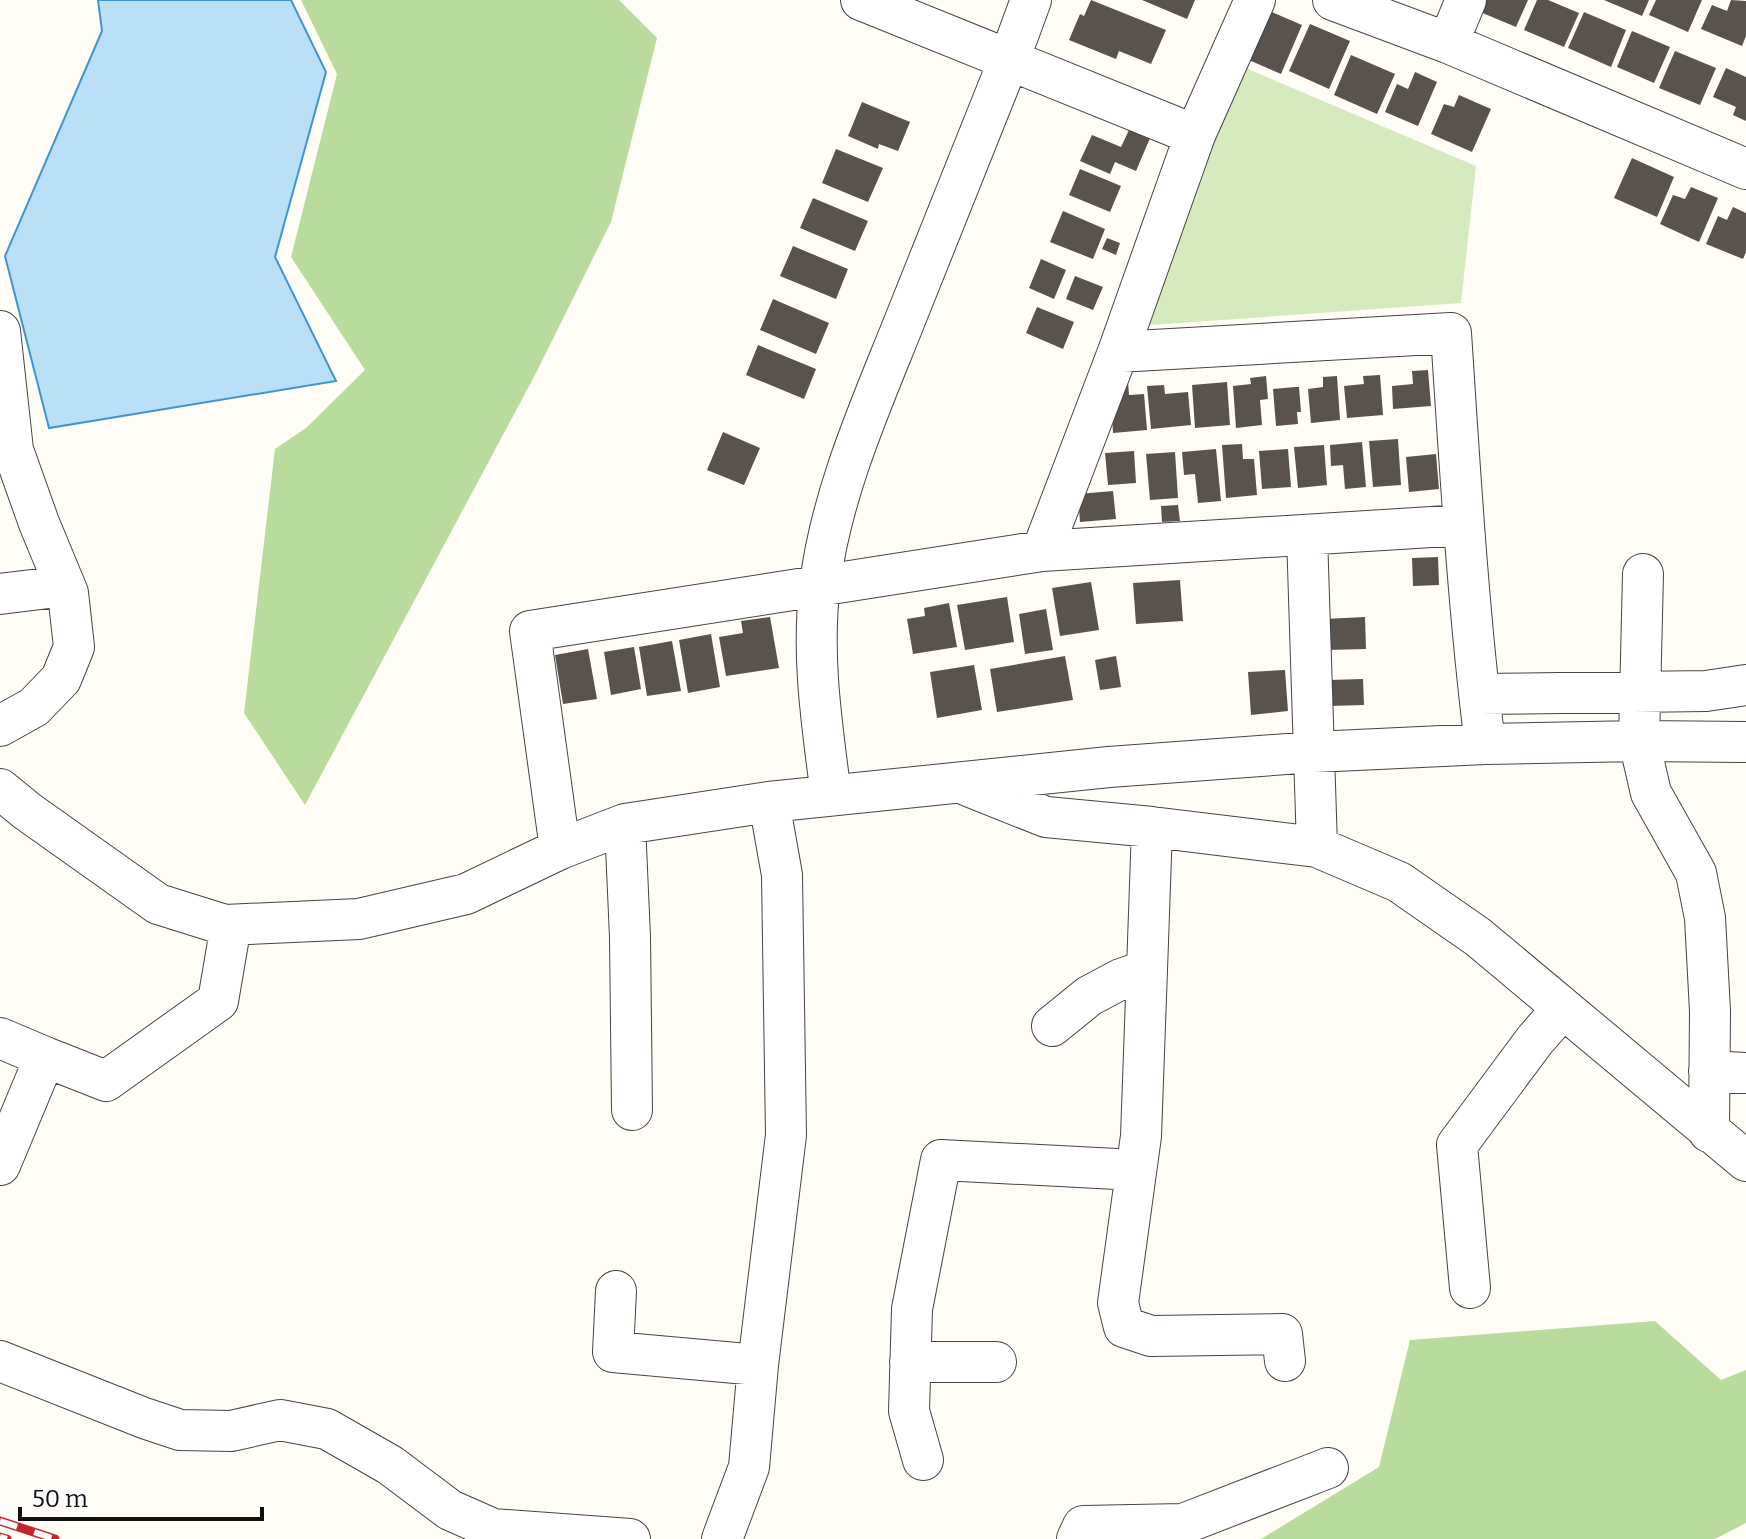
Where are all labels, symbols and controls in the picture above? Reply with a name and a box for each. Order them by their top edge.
scale bar [20,1471,262,1521]
text: 50 m [32,1485,88,1513]

